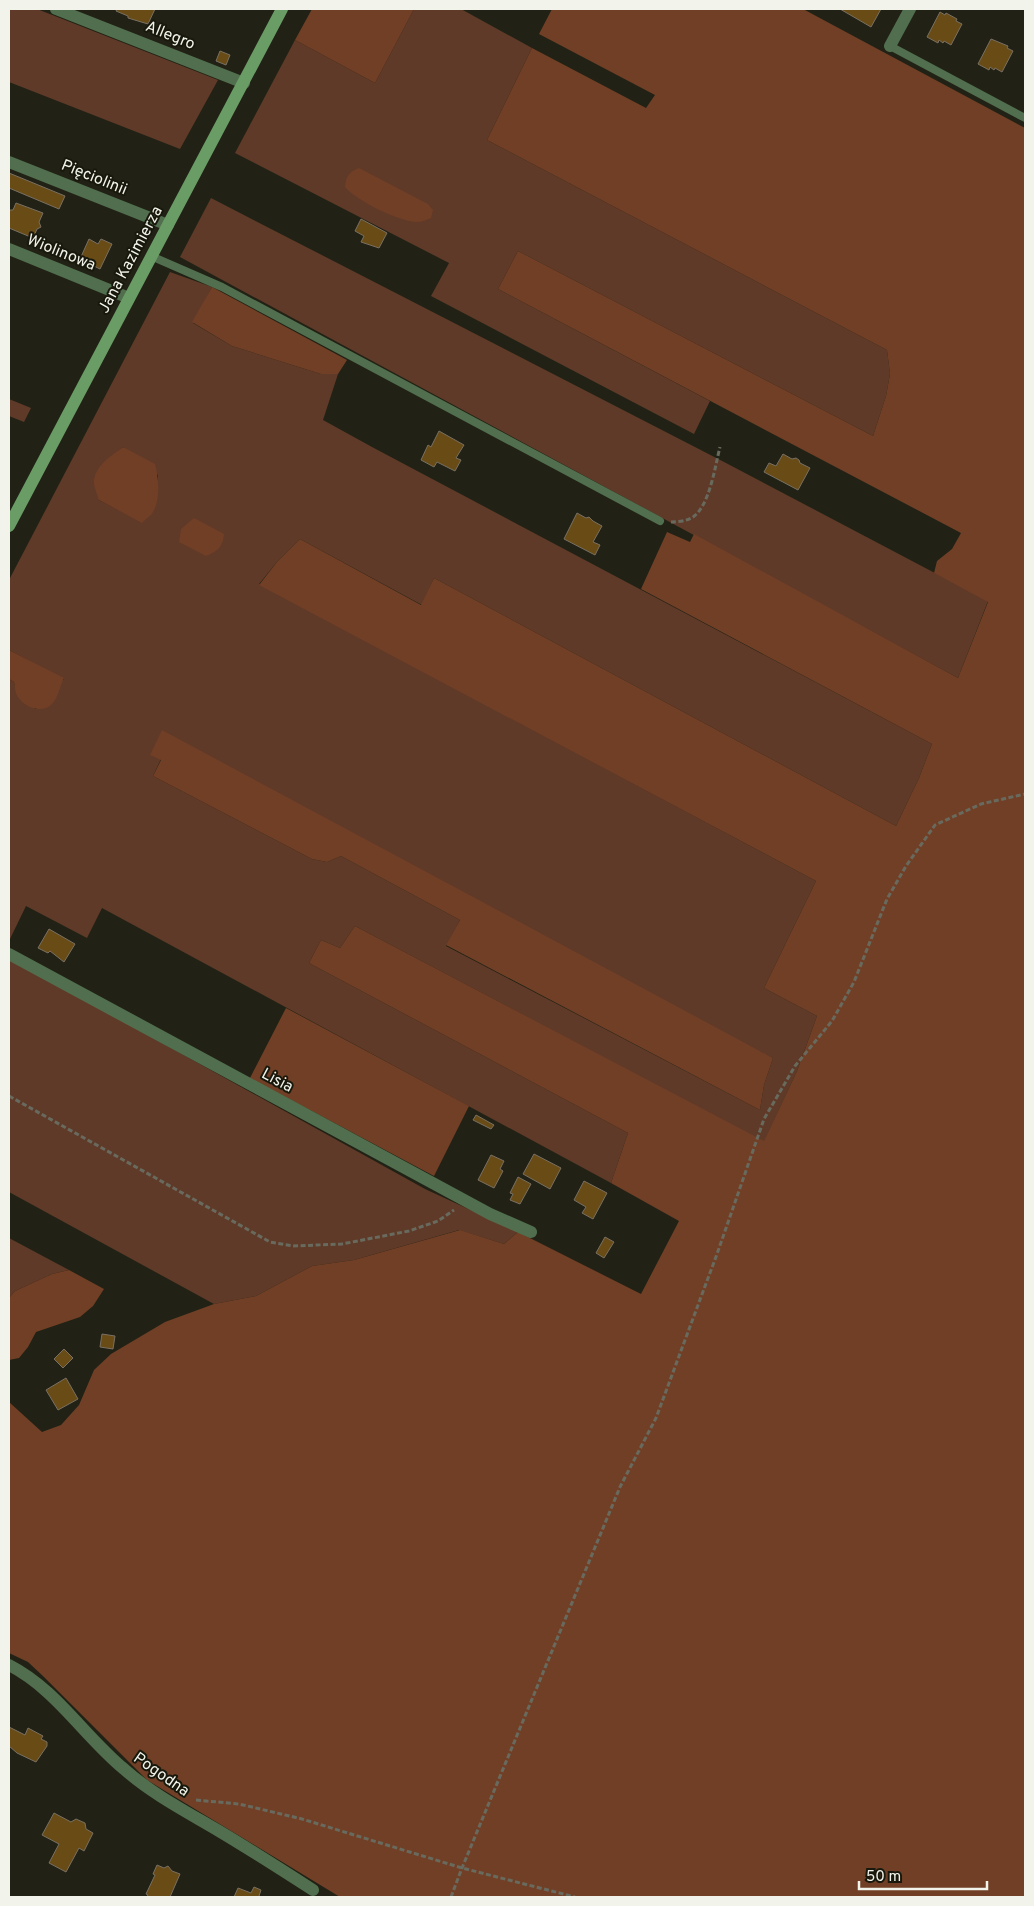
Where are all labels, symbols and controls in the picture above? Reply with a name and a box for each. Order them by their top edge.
street label: Allegro [142,17,198,55]
street label: Pięciolinii [58,156,130,200]
street label: Jana Kazimierza [94,203,168,317]
street label: Wiolinowa [24,230,98,276]
street label: Lisia [258,1064,296,1098]
street label: Pogodna [129,1748,193,1802]
scale bar [859,1858,986,1890]
text: 50 m [866,1868,901,1887]

